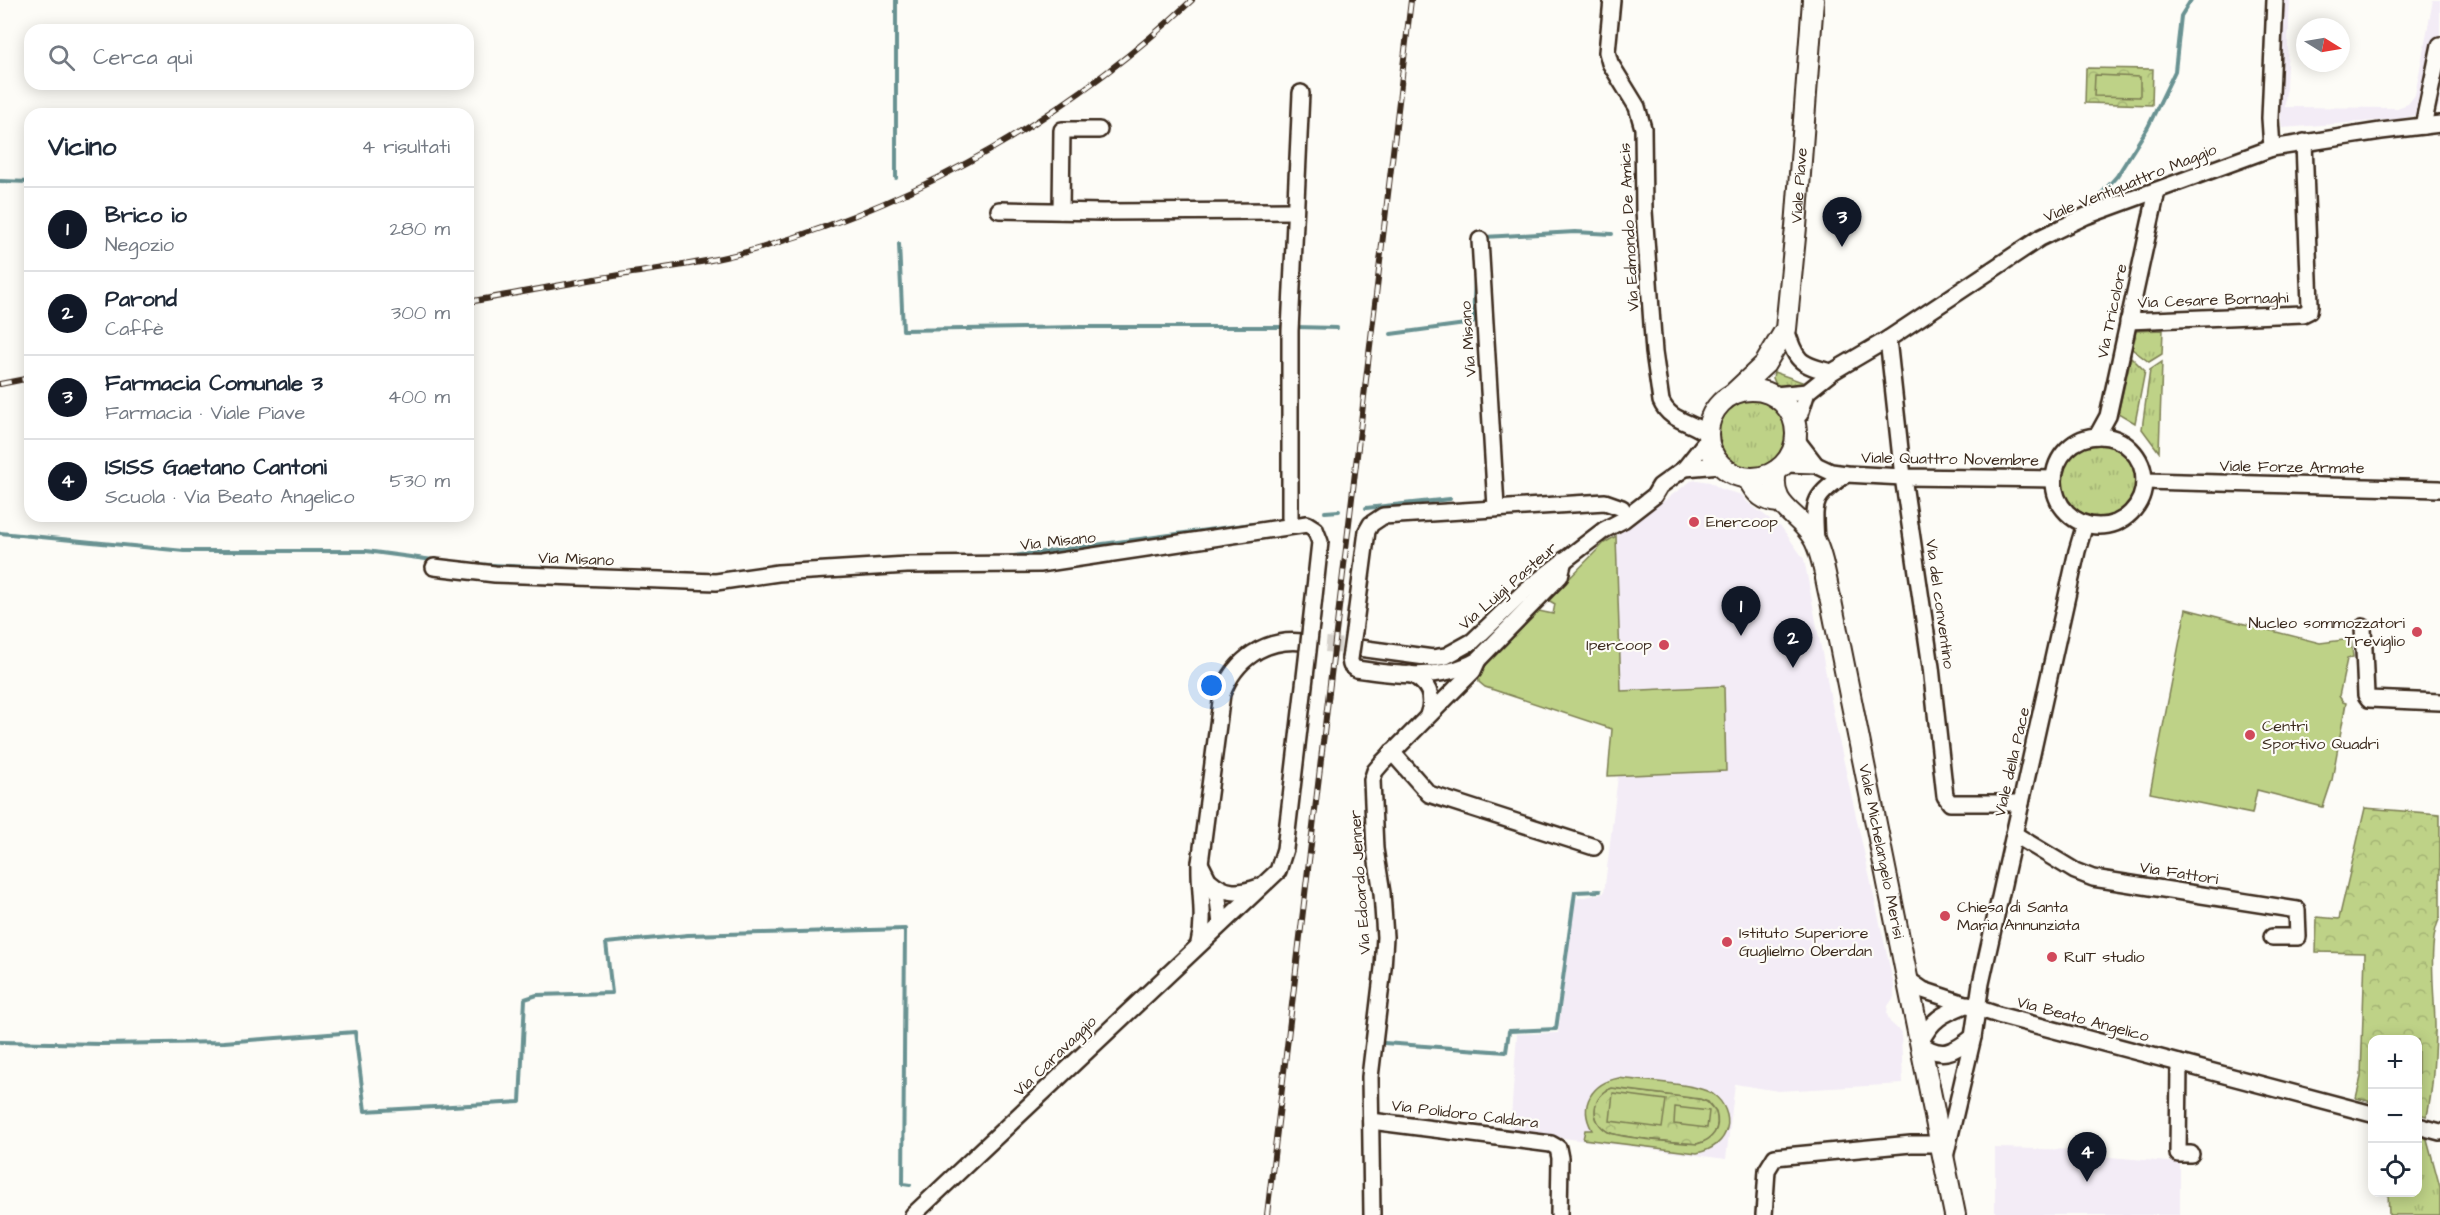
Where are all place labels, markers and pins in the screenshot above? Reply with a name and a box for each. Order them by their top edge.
pin: 3 [1822,198,1862,247]
place label: Enercoop [1706,511,1778,533]
marker: Enercoop [1687,515,1701,529]
pin: 1 [1722,586,1760,636]
place label: Nucleo sommozzatori Treviglio [2249,612,2406,653]
pin: 2 [1774,618,1812,668]
marker: Nucleo sommozzatori Treviglio [2410,625,2424,639]
place label: Ipercoop [1586,634,1652,656]
marker: Ipercoop [1657,638,1671,652]
place label: Centri Sportivo Quadri [2262,715,2379,755]
marker: Centri Sportivo Quadri [2243,728,2257,742]
place label: Chiesa di Santa Maria Annunziata [1957,896,2080,936]
marker: Chiesa di Santa Maria Annunziata [1938,909,1952,923]
place label: Istituto Superiore Guglielmo Oberdan [1739,922,1872,963]
marker: Istituto Superiore Guglielmo Oberdan [1720,935,1734,949]
place label: RuIT studio [2064,946,2145,968]
marker: RuIT studio [2045,950,2059,964]
pin: 4 [2068,1132,2106,1182]

